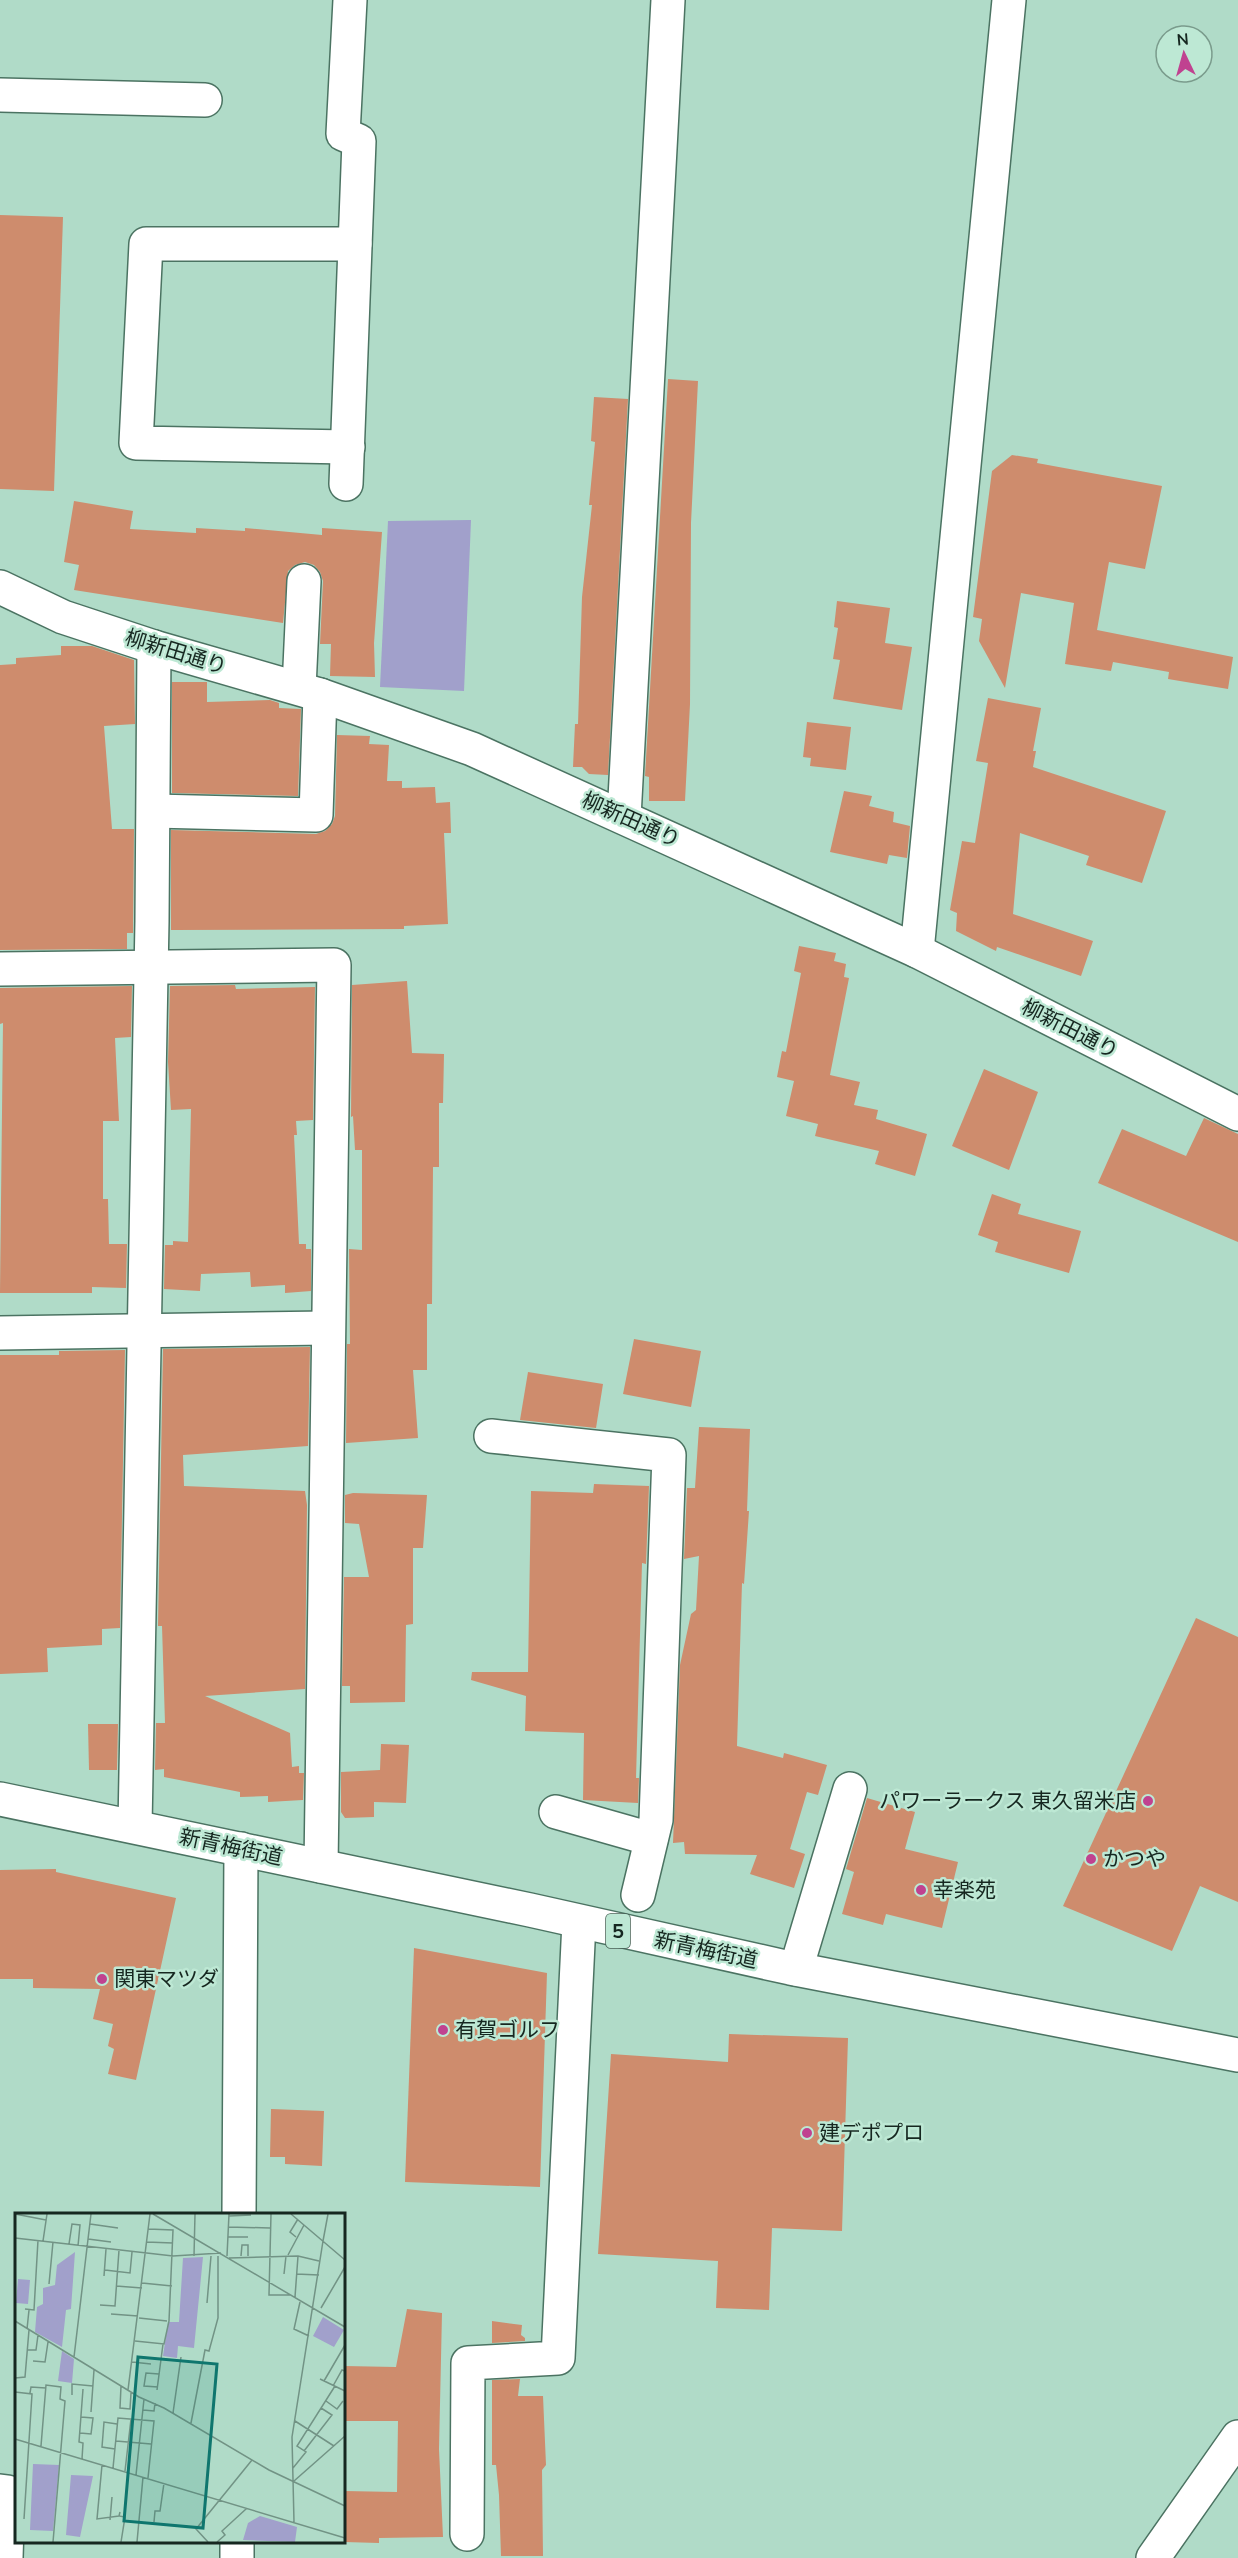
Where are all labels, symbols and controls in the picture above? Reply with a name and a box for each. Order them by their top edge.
north arrow [1154,24,1214,84]
text: N [1176,29,1190,52]
street label: 柳新田通り [122,623,230,681]
street label: 柳新田通り [577,786,685,854]
street label: 柳新田通り [1017,993,1123,1065]
place label: パワーラークス 東久留米店 [879,1787,1136,1815]
marker: パワーラークス 東久留米店 [1141,1794,1155,1808]
street label: 新青梅街道 [177,1822,285,1872]
place label: かつや [1103,1845,1166,1873]
marker: かつや [1084,1852,1098,1866]
place label: 幸楽苑 [933,1876,996,1904]
marker: 幸楽苑 [914,1883,928,1897]
road number: 5 [606,1914,630,1948]
street label: 新青梅街道 [652,1925,760,1975]
place label: 関東マツダ [114,1965,219,1993]
marker: 関東マツダ [95,1972,109,1986]
place label: 有賀ゴルフ [455,2016,560,2044]
marker: 有賀ゴルフ [436,2023,450,2037]
place label: 建デポプロ [819,2119,924,2147]
marker: 建デポプロ [800,2126,814,2140]
inset map [15,2213,345,2543]

